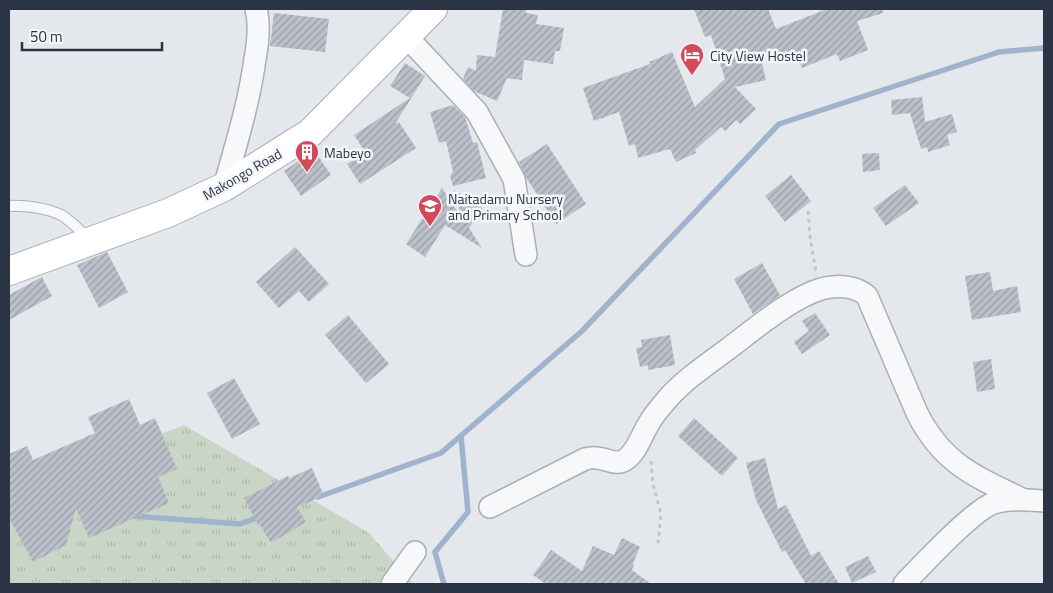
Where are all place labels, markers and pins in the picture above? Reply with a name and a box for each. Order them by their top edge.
hotel icon: City View Hostel [679,42,705,76]
place label: City View Hostel [710,45,806,66]
building icon: Mabeyo [294,139,320,173]
place label: Mabeyo [324,142,371,163]
place label: Naitadamu Nursery and Primary School [448,188,563,225]
school or university icon: Naitadamu Nursery and Primary School [417,193,443,227]

